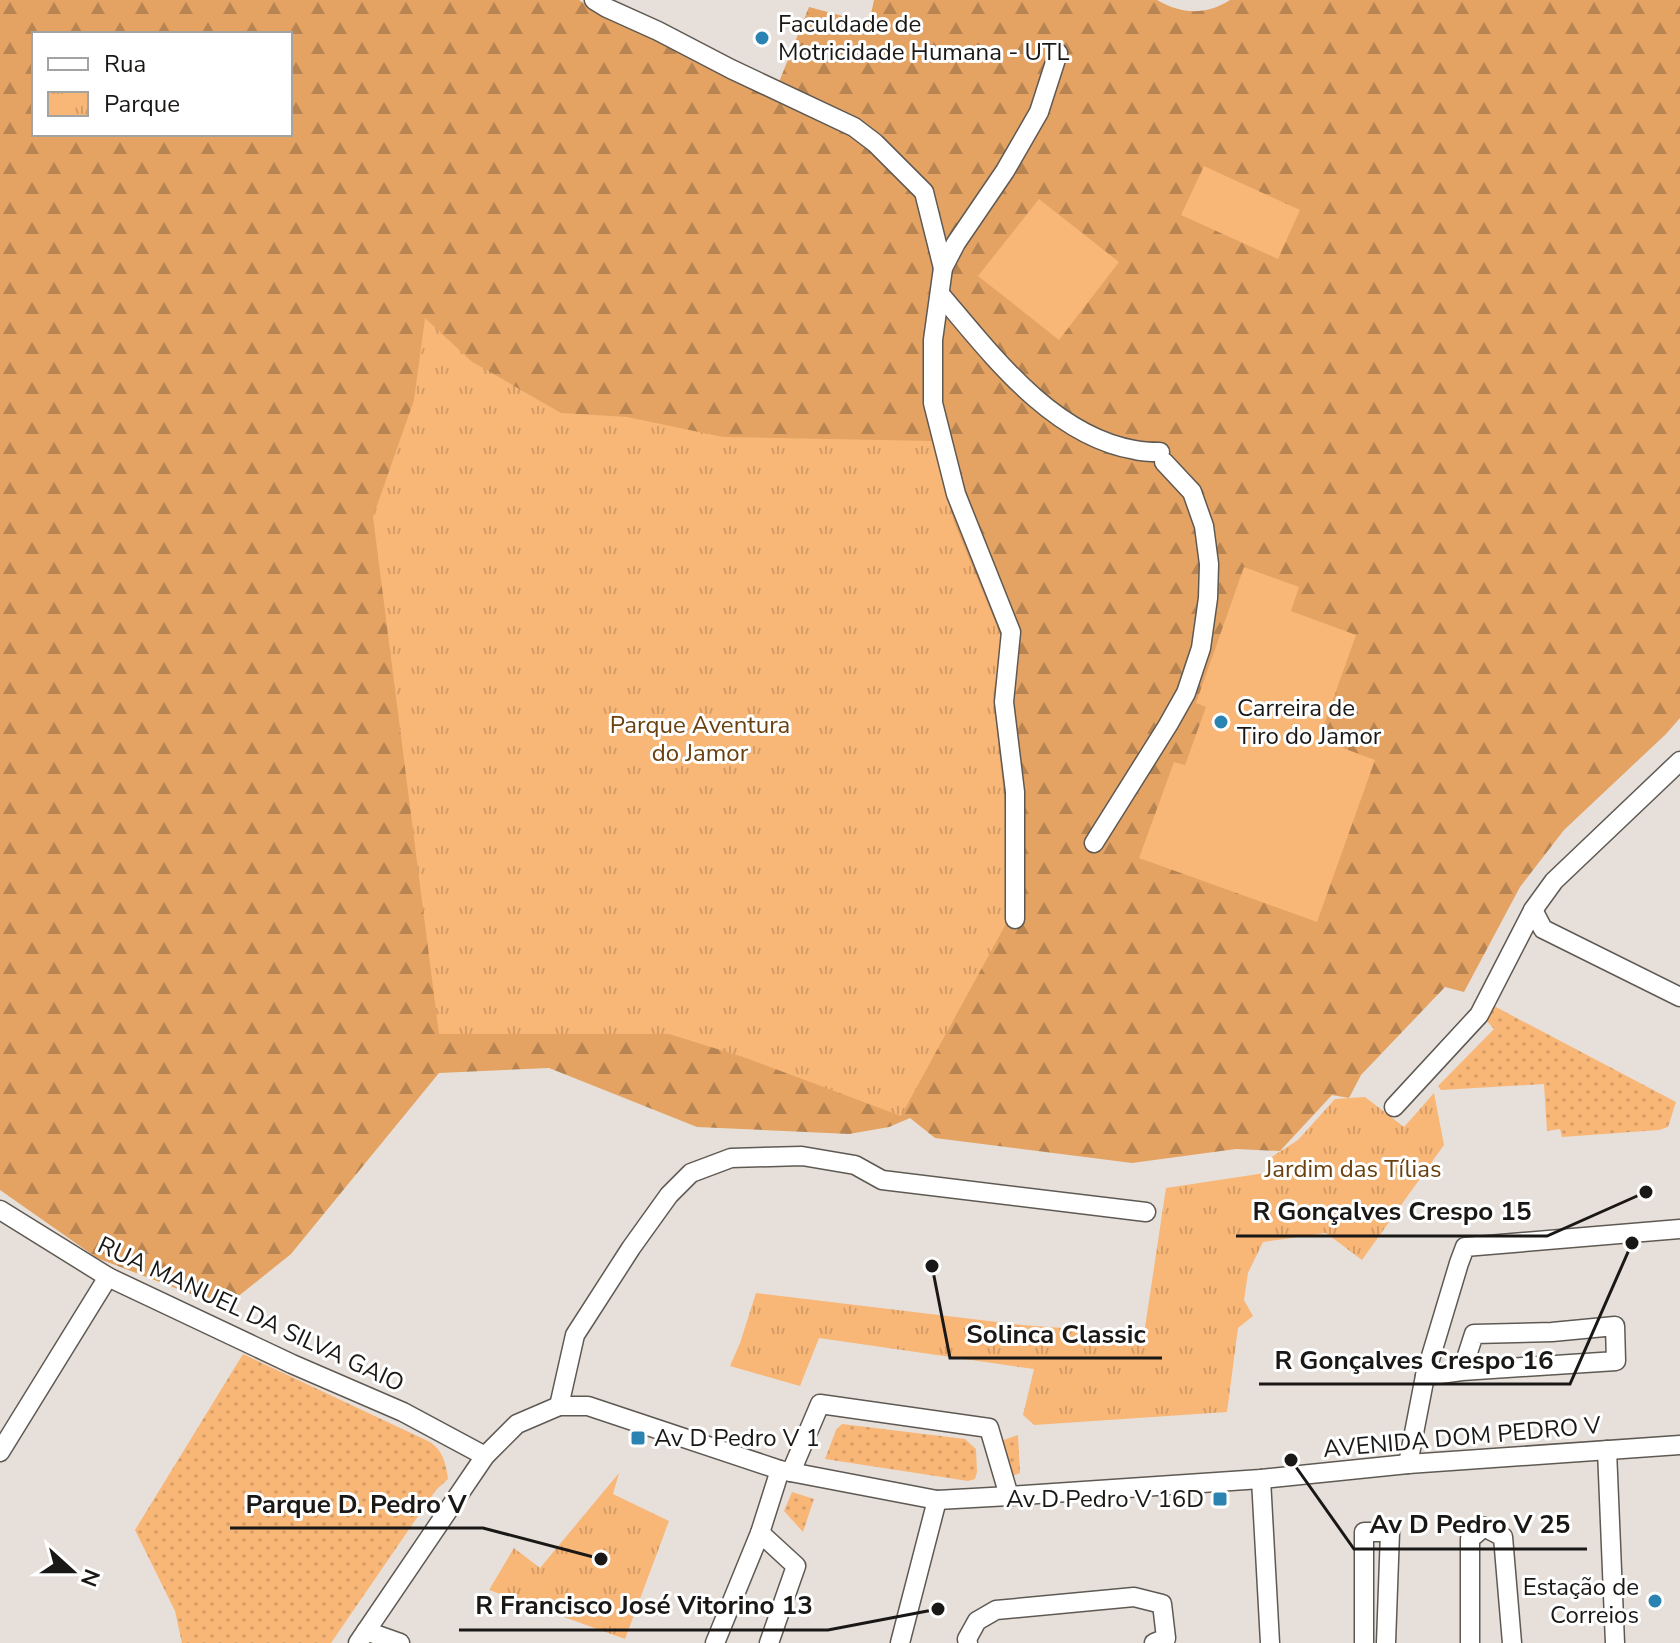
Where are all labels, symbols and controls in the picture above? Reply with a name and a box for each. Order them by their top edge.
place label: Faculdade de Motricidade Humana - UTL [778,8,1069,68]
marker: Faculdade de Motricidade Humana - UTL [753,29,771,47]
legend [32,32,292,136]
text: Rua [104,48,146,80]
text: Parque [104,88,180,120]
place label: Carreira de Tiro do Jamor [1237,692,1382,752]
park label: Parque Aventura do Jamor [610,709,790,769]
marker: Carreira de Tiro do Jamor [1212,713,1230,731]
park label: Jardim das Tílias [1264,1153,1441,1185]
callout: R Gonçalves Crespo 15 [1236,1186,1547,1236]
text: R Gonçalves Crespo 15 [1252,1194,1532,1229]
street label: RUA MANUEL DA SILVA GAIO [93,1229,409,1399]
callout: Solinca Classic [950,1308,1162,1358]
text: Solinca Classic [966,1317,1146,1352]
callout: R Gonçalves Crespo 16 [1259,1334,1570,1384]
text: R Gonçalves Crespo 16 [1274,1343,1554,1378]
street label: AVENIDA DOM PEDRO V [1322,1409,1603,1465]
place label: Av D Pedro V 1 [654,1422,820,1454]
marker: Av D Pedro V 1 [629,1429,647,1447]
callout: Parque D. Pedro V [230,1478,483,1528]
place label: Av D Pedro V 16D [1006,1483,1204,1515]
text: Parque D. Pedro V [245,1487,467,1522]
marker: Av D Pedro V 16D [1211,1490,1229,1508]
callout: Av D Pedro V 25 [1354,1499,1587,1549]
text: Av D Pedro V 25 [1370,1507,1570,1542]
north arrow [32,1531,112,1611]
text: N [73,1565,107,1591]
place label: Estação de Correios [1523,1571,1639,1631]
callout: R Francisco José Vitorino 13 [459,1580,828,1630]
text: R Francisco José Vitorino 13 [475,1588,813,1623]
marker: Estação de Correios [1646,1592,1664,1610]

